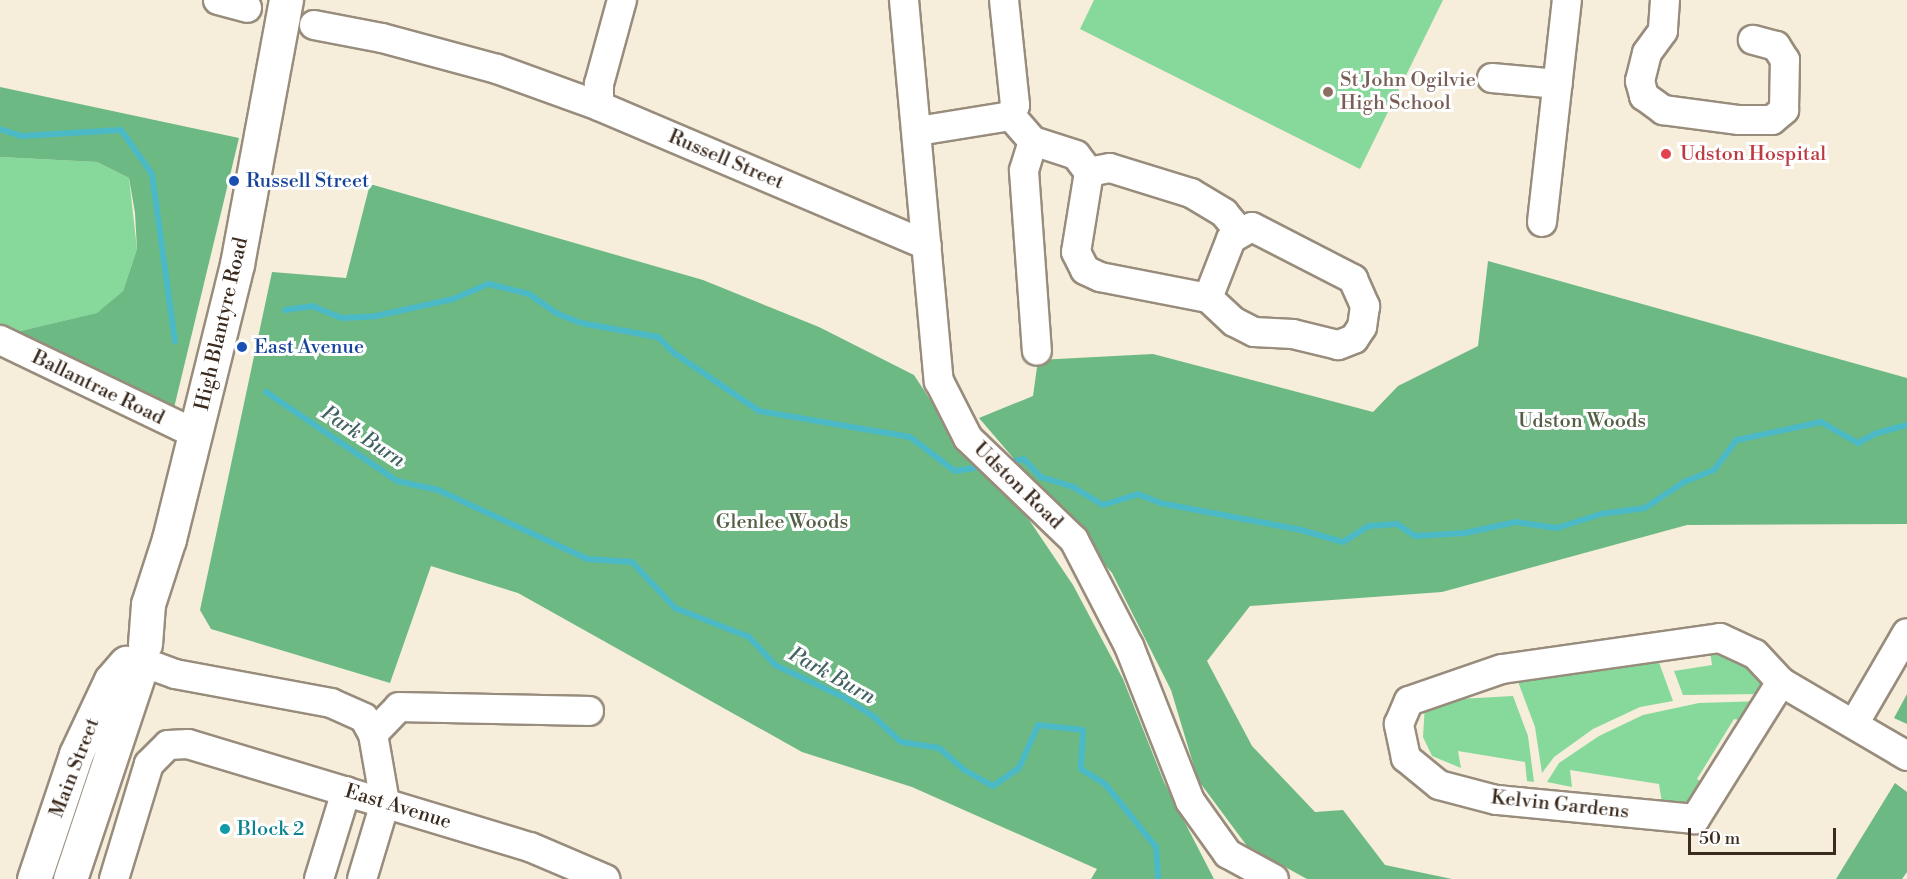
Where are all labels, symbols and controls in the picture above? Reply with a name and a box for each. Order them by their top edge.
place label: St John Ogilvie High School [1340,68,1476,115]
marker: St John Ogilvie High School [1321,85,1335,99]
street label: Russell Street [665,125,787,195]
place label: Udston Hospital [1680,142,1826,166]
marker: Udston Hospital [1657,145,1675,163]
place label: Russell Street [246,169,369,193]
marker: Russell Street [227,174,241,188]
street label: High Blantyre Road [190,235,254,413]
place label: East Avenue [254,335,364,359]
marker: East Avenue [235,340,249,354]
street label: Ballantrae Road [28,346,168,430]
water label: Park Burn [317,401,409,473]
park label: Udston Woods [1518,409,1646,433]
street label: Udston Road [968,437,1068,535]
park label: Glenlee Woods [716,510,848,534]
water label: Park Burn [785,642,879,710]
street label: Main Street [45,715,105,821]
street label: East Avenue [342,779,454,835]
street label: Kelvin Gardens [1490,786,1630,824]
scale bar [1691,816,1840,854]
place label: Block 2 [237,817,304,841]
marker: Block 2 [218,822,232,836]
text: 50 m [1699,827,1740,850]

